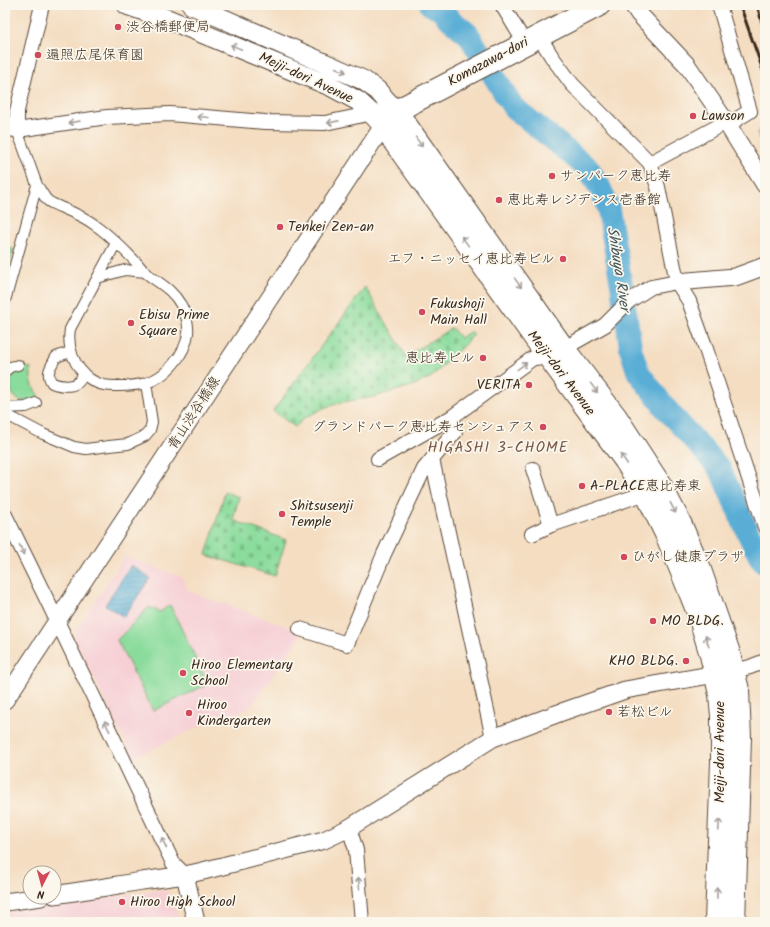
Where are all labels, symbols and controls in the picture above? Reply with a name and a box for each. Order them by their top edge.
place label: 渋谷橋郵便局 [126,16,210,38]
marker: 渋谷橋郵便局 [113,22,123,32]
street label: Komazawa-dori [444,31,533,93]
one-way arrow [230,43,242,50]
place label: 遍照広尾保育園 [46,44,144,66]
street label: Meiji-dori Avenue [255,46,358,110]
marker: 遍照広尾保育園 [33,50,43,60]
one-way arrow [334,67,346,74]
place label: Lawson [701,105,744,127]
marker: Lawson [688,111,698,121]
one-way arrow [197,113,210,120]
one-way arrow [68,118,81,126]
one-way arrow [327,118,340,126]
one-way arrow [414,137,423,148]
place label: サンパーク恵比寿 [560,165,671,187]
marker: サンパーク恵比寿 [547,171,557,181]
place label: 恵比寿レジデンス壱番館 [507,189,661,211]
marker: 恵比寿レジデンス壱番館 [494,195,504,205]
place label: Tenkei Zen-an [288,216,374,238]
marker: Tenkei Zen-an [275,222,285,232]
water label: Shibuya River [599,225,637,316]
one-way arrow [461,236,469,247]
place label: エフ・ニッセイ恵比寿ビル [387,248,555,270]
marker: エフ・ニッセイ恵比寿ビル [558,254,568,264]
one-way arrow [514,277,522,288]
place label: Fukushoji Main Hall [430,293,487,331]
place label: Ebisu Prime Square [139,304,210,342]
marker: Fukushoji Main Hall [417,307,427,317]
marker: Ebisu Prime Square [126,318,136,328]
street label: Meiji-dori Avenue [521,326,601,421]
place label: 恵比寿ビル [405,347,475,369]
marker: 恵比寿ビル [478,353,488,363]
one-way arrow [516,362,527,370]
street label: 青山渋谷橋線 [162,372,226,454]
place label: VERITA [477,374,521,396]
marker: VERITA [524,380,534,390]
one-way arrow [590,382,599,393]
place label: グランドパーク恵比寿センシュアス [312,416,535,438]
marker: グランドパーク恵比寿センシュアス [538,422,548,432]
district label: HIGASHI 3-CHOME [428,436,569,460]
one-way arrow [620,454,628,465]
place label: A-PLACE恵比寿東 [590,475,701,497]
marker: A-PLACE恵比寿東 [577,481,587,491]
place label: Shitsusenji Temple [290,495,354,533]
one-way arrow [670,502,677,514]
marker: Shitsusenji Temple [277,509,287,519]
one-way arrow [19,544,26,556]
place label: ひがし健康プラザ [632,546,744,568]
marker: ひがし健康プラザ [619,552,629,562]
place label: MO BLDG. [661,610,724,632]
marker: MO BLDG. [648,616,658,626]
one-way arrow [702,635,710,647]
place label: KHO BLDG. [609,650,678,672]
place label: Hiroo Elementary School [191,654,293,692]
marker: KHO BLDG. [681,656,691,666]
marker: Hiroo Elementary School [178,668,188,678]
place label: Hiroo Kindergarten [197,694,271,732]
street label: Meiji-dori Avenue [709,700,731,803]
place label: 若松ビル [617,701,673,723]
marker: 若松ビル [604,707,614,717]
marker: Hiroo Kindergarten [184,708,194,718]
one-way arrow [103,720,110,732]
one-way arrow [716,819,723,832]
one-way arrow [160,837,167,849]
north arrow [22,865,62,905]
one-way arrow [355,877,362,890]
text: N [37,885,45,903]
one-way arrow [713,887,720,900]
place label: Hiroo High School [130,891,236,913]
marker: Hiroo High School [117,897,127,907]

